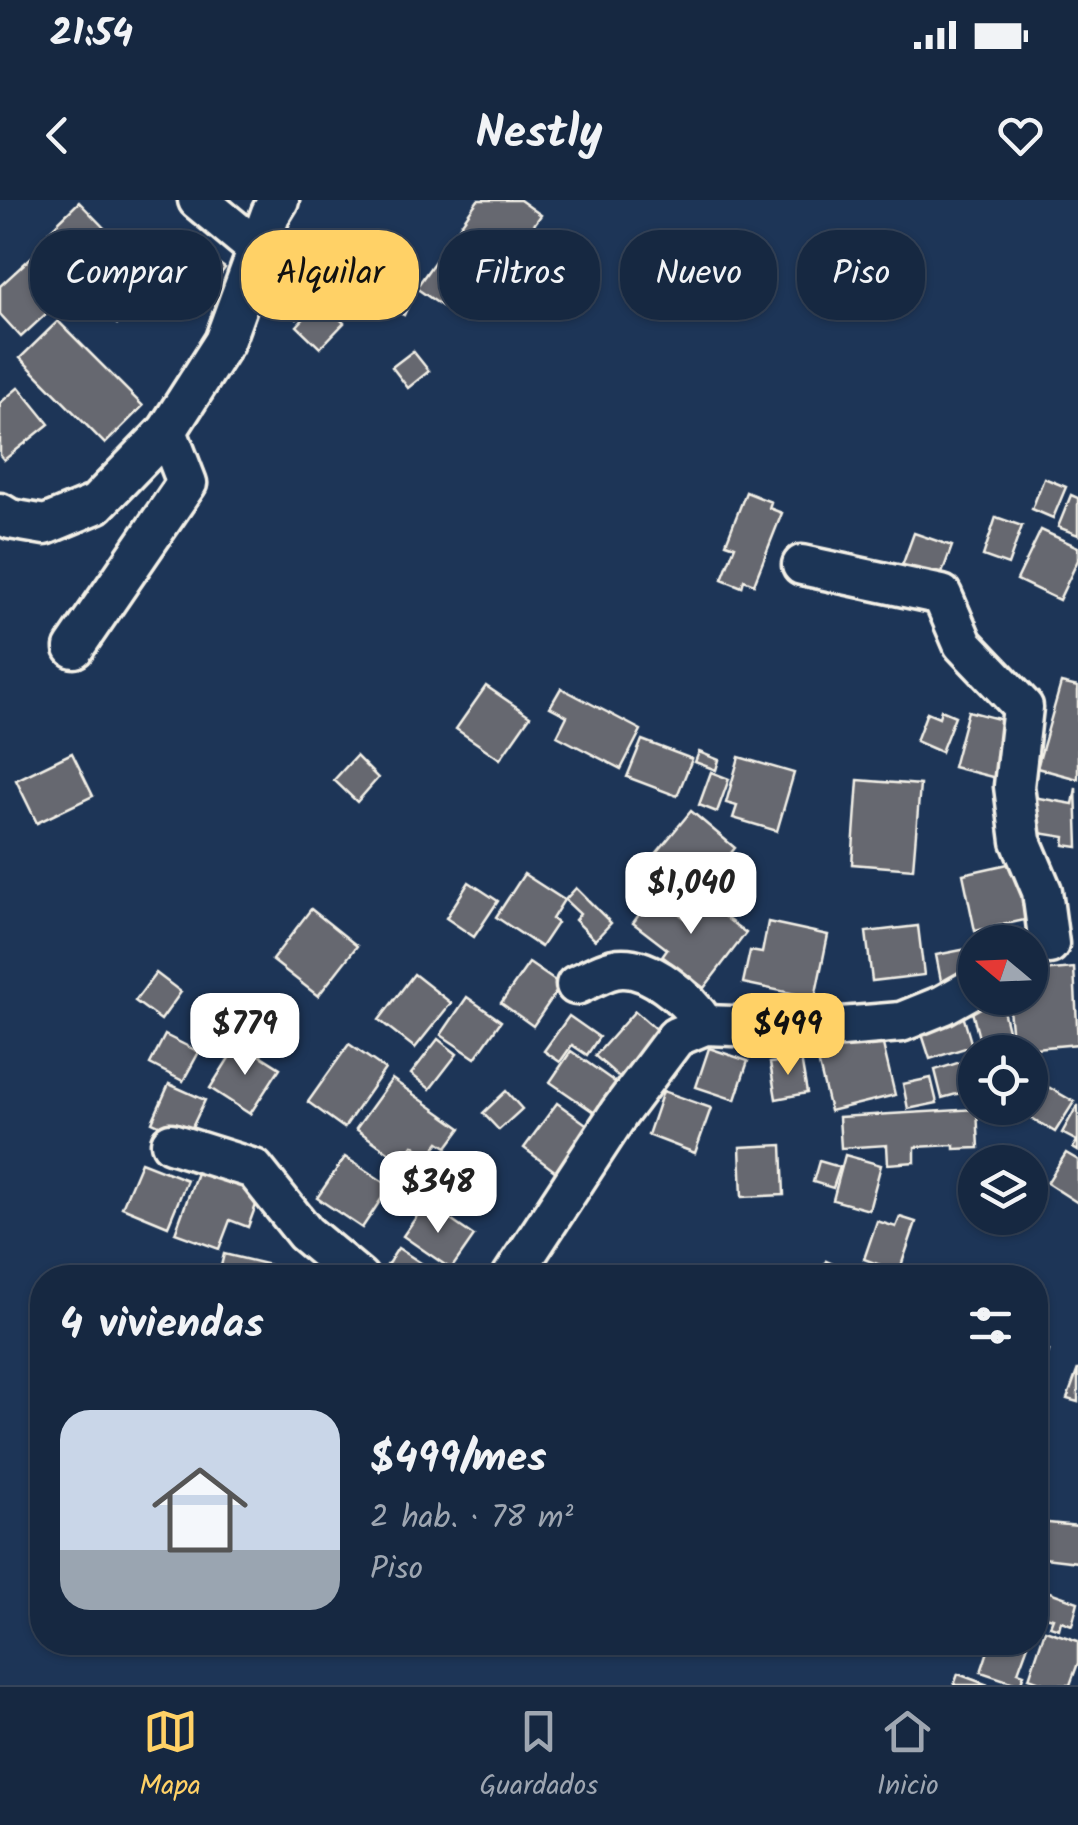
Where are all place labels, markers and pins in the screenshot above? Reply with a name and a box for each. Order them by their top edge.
pin: $1,040 [610,852,772,937]
pin: $779 [186,993,304,1078]
pin: $499 [729,993,847,1078]
pin: $348 [379,1151,497,1236]

